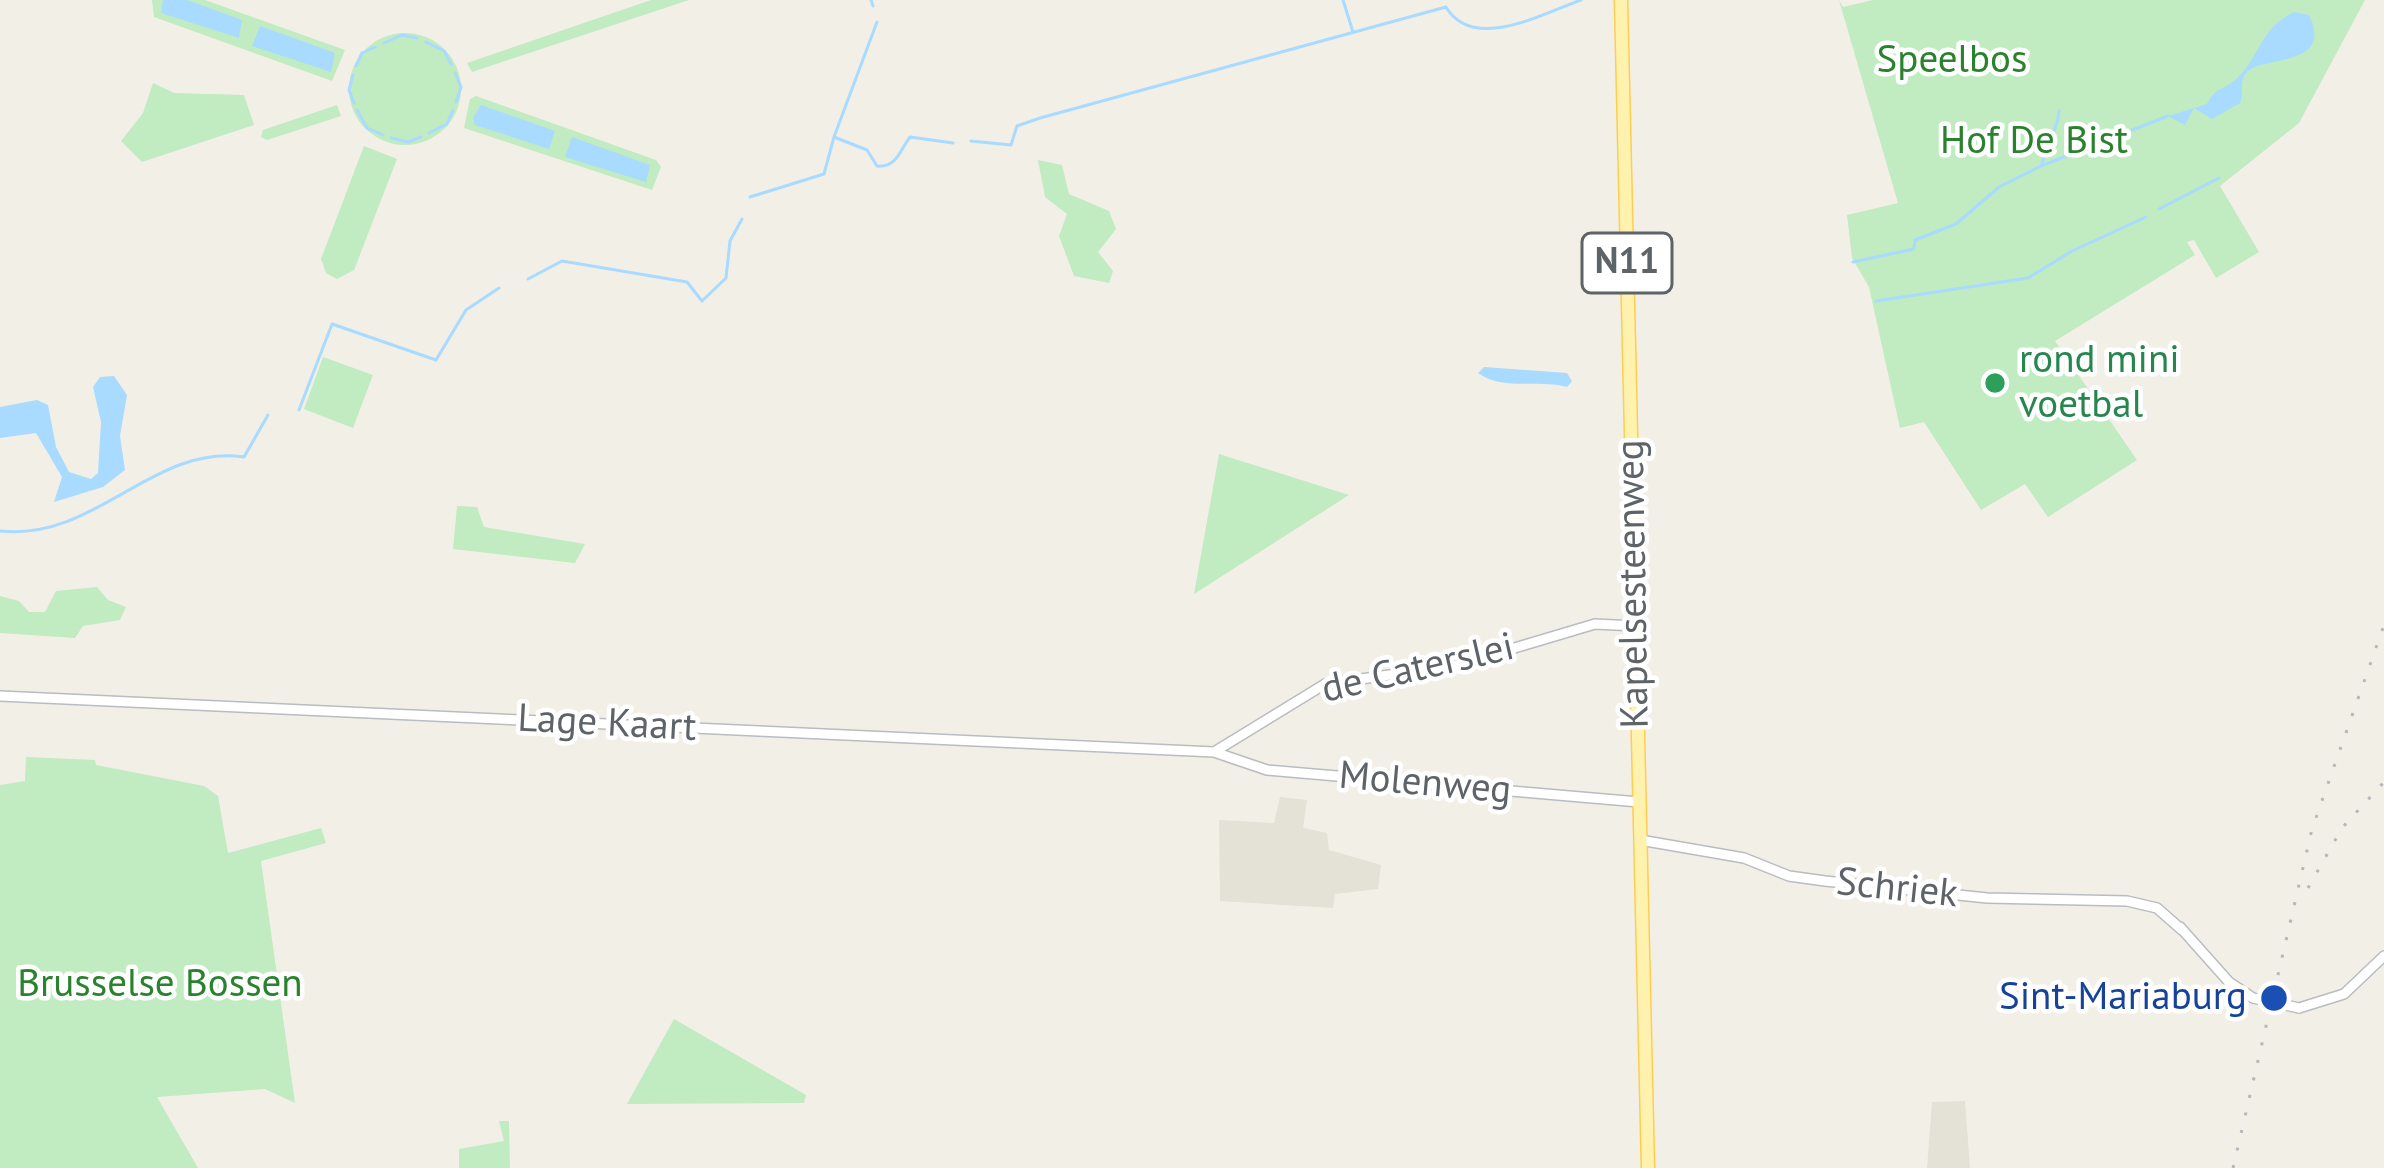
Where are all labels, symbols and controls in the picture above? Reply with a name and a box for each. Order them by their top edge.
park label: Speelbos [1877,38,2027,84]
park label: Hof De Bist [1940,119,2128,165]
road number: N11 [1582,233,1672,293]
place label: rond mini voetbal [2019,338,2180,429]
marker: rond mini voetbal [1982,370,2008,396]
street label: Kapelsesteenweg [1608,439,1660,729]
street label: de Caterslei [1317,624,1519,714]
street label: Lage Kaart [516,696,698,752]
street label: Molenweg [1337,753,1513,815]
street label: Schriek [1834,859,1960,919]
park label: Brusselse Bossen [17,962,303,1008]
place label: Sint-Mariaburg [1999,975,2247,1021]
marker: Sint-Mariaburg [2258,982,2290,1014]

